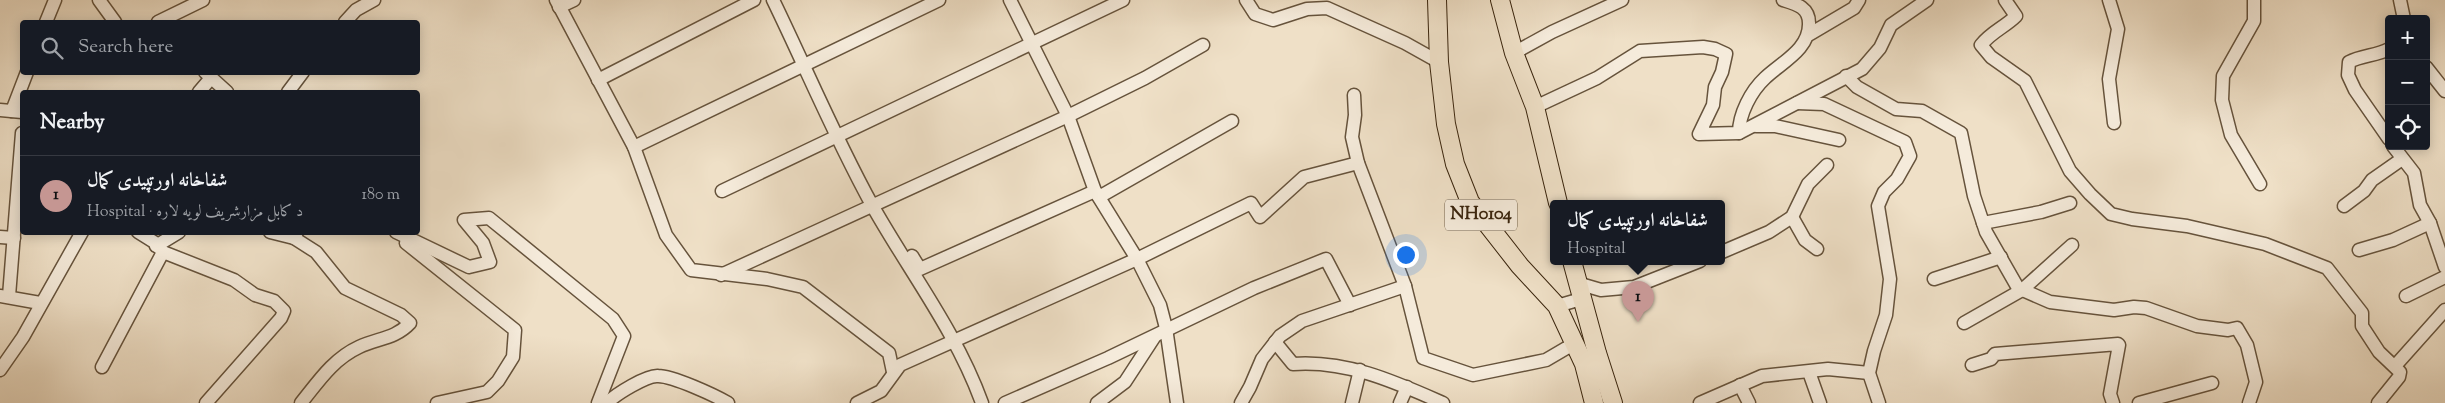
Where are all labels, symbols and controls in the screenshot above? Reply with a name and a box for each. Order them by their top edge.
map controls [2385,15,2430,150]
button: + [2385,15,2430,60]
search box [20,20,420,75]
icon: search [38,34,66,62]
text: Search here [78,34,173,61]
button: − [2385,60,2430,105]
button: locate [2385,105,2430,150]
text: Nearby [40,108,105,138]
text: شفاخانه اورتپیدی کمال [87,168,227,195]
text: 1 [53,184,59,207]
text: 180 m [361,184,400,207]
road number: NH0104 [1445,200,1517,230]
popup [1550,200,1725,265]
text: Hospital · د کابل مزارشریف لویه لاره [87,201,303,224]
text: شفاخانه اورتپیدی کمال [1567,208,1708,235]
text: Hospital [1567,238,1626,261]
your location [1393,242,1419,268]
pin: 1 [1622,281,1654,322]

